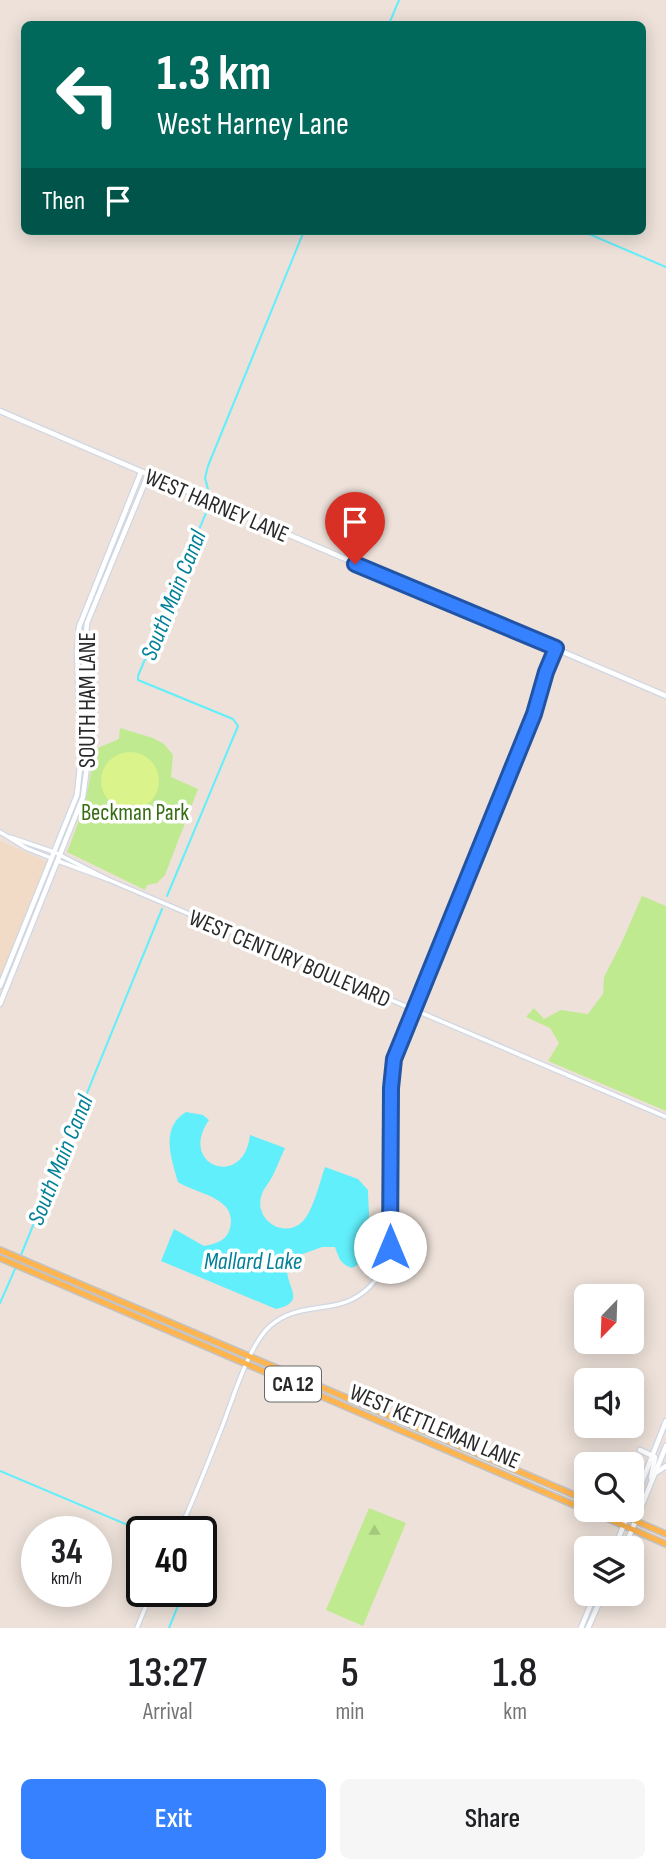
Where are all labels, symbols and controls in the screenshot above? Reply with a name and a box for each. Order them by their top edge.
text: 1.3 km [157,45,271,104]
icon: left [42,49,133,140]
text: West Harney Lane [157,105,349,144]
icon: arrive [99,182,137,220]
text: Then [42,186,85,217]
street label: WEST HARNEY LANE [140,463,293,549]
pin [325,492,385,564]
icon: arrive [336,503,374,541]
water label: South Main Canal [134,525,213,664]
street label: SOUTH HAM LANE [74,632,102,768]
park label: Beckman Park [81,799,189,827]
street label: WEST CENTURY BOULEVARD [185,904,395,1014]
water label: South Main Canal [21,1090,100,1229]
position arrow [353,1210,427,1284]
water label: Mallard Lake [204,1247,302,1276]
north arrow [574,1284,644,1354]
map controls [574,1284,644,1606]
road number: CA 12 [265,1366,321,1402]
button: sound [574,1368,644,1438]
street label: WEST KETTLEMAN LANE [345,1378,524,1475]
button: search [574,1452,644,1522]
speed limit sign: 40 [126,1516,217,1607]
text: 34 [51,1531,83,1574]
button: layers [574,1536,644,1606]
text: km/h [51,1568,82,1589]
text: 13:27 [128,1648,207,1699]
text: 5 [341,1648,359,1699]
text: 1.8 [493,1648,538,1699]
text: Arrival [143,1698,192,1726]
text: min [335,1698,364,1726]
text: km [503,1698,527,1726]
button: Exit [21,1779,326,1859]
button: Share [340,1779,645,1859]

